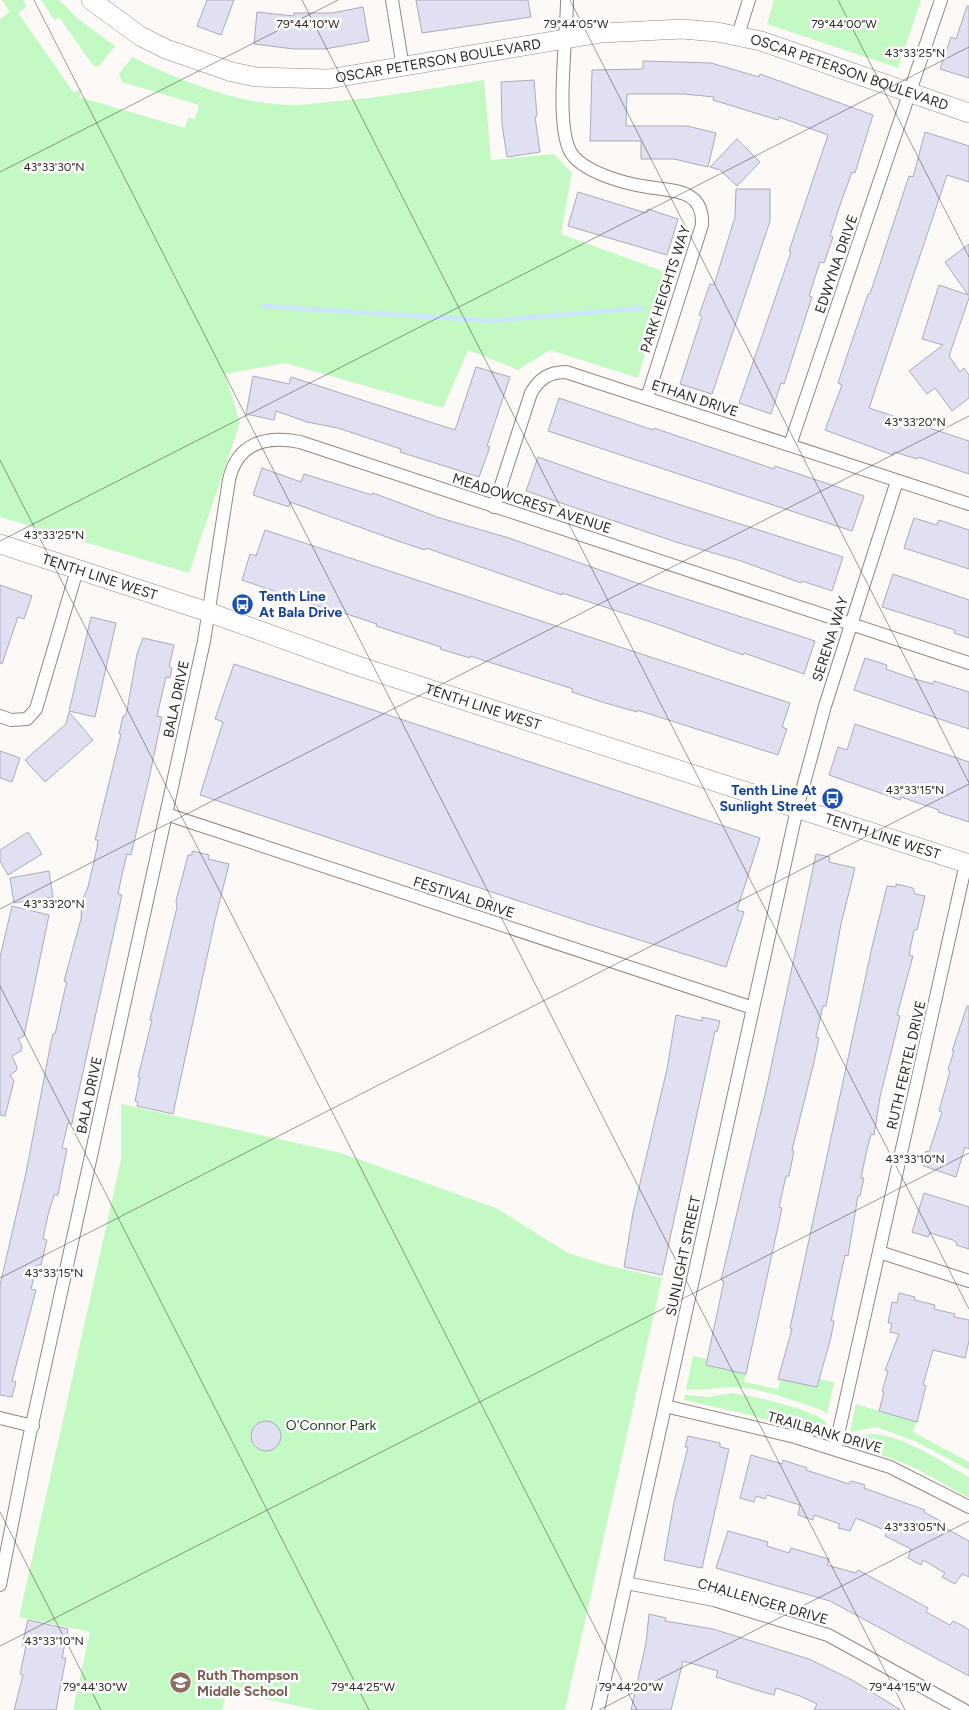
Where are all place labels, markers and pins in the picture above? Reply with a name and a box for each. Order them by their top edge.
place label: Tenth Line At Bala Drive [259,588,343,621]
bus stop icon: Tenth Line At Bala Drive [231,592,255,616]
place label: Tenth Line At Sunlight Street [720,782,817,815]
bus stop icon: Tenth Line At Sunlight Street [821,786,845,810]
place label: Ruth Thompson Middle School [197,1667,298,1700]
school or university icon: Ruth Thompson Middle School [169,1671,193,1695]

